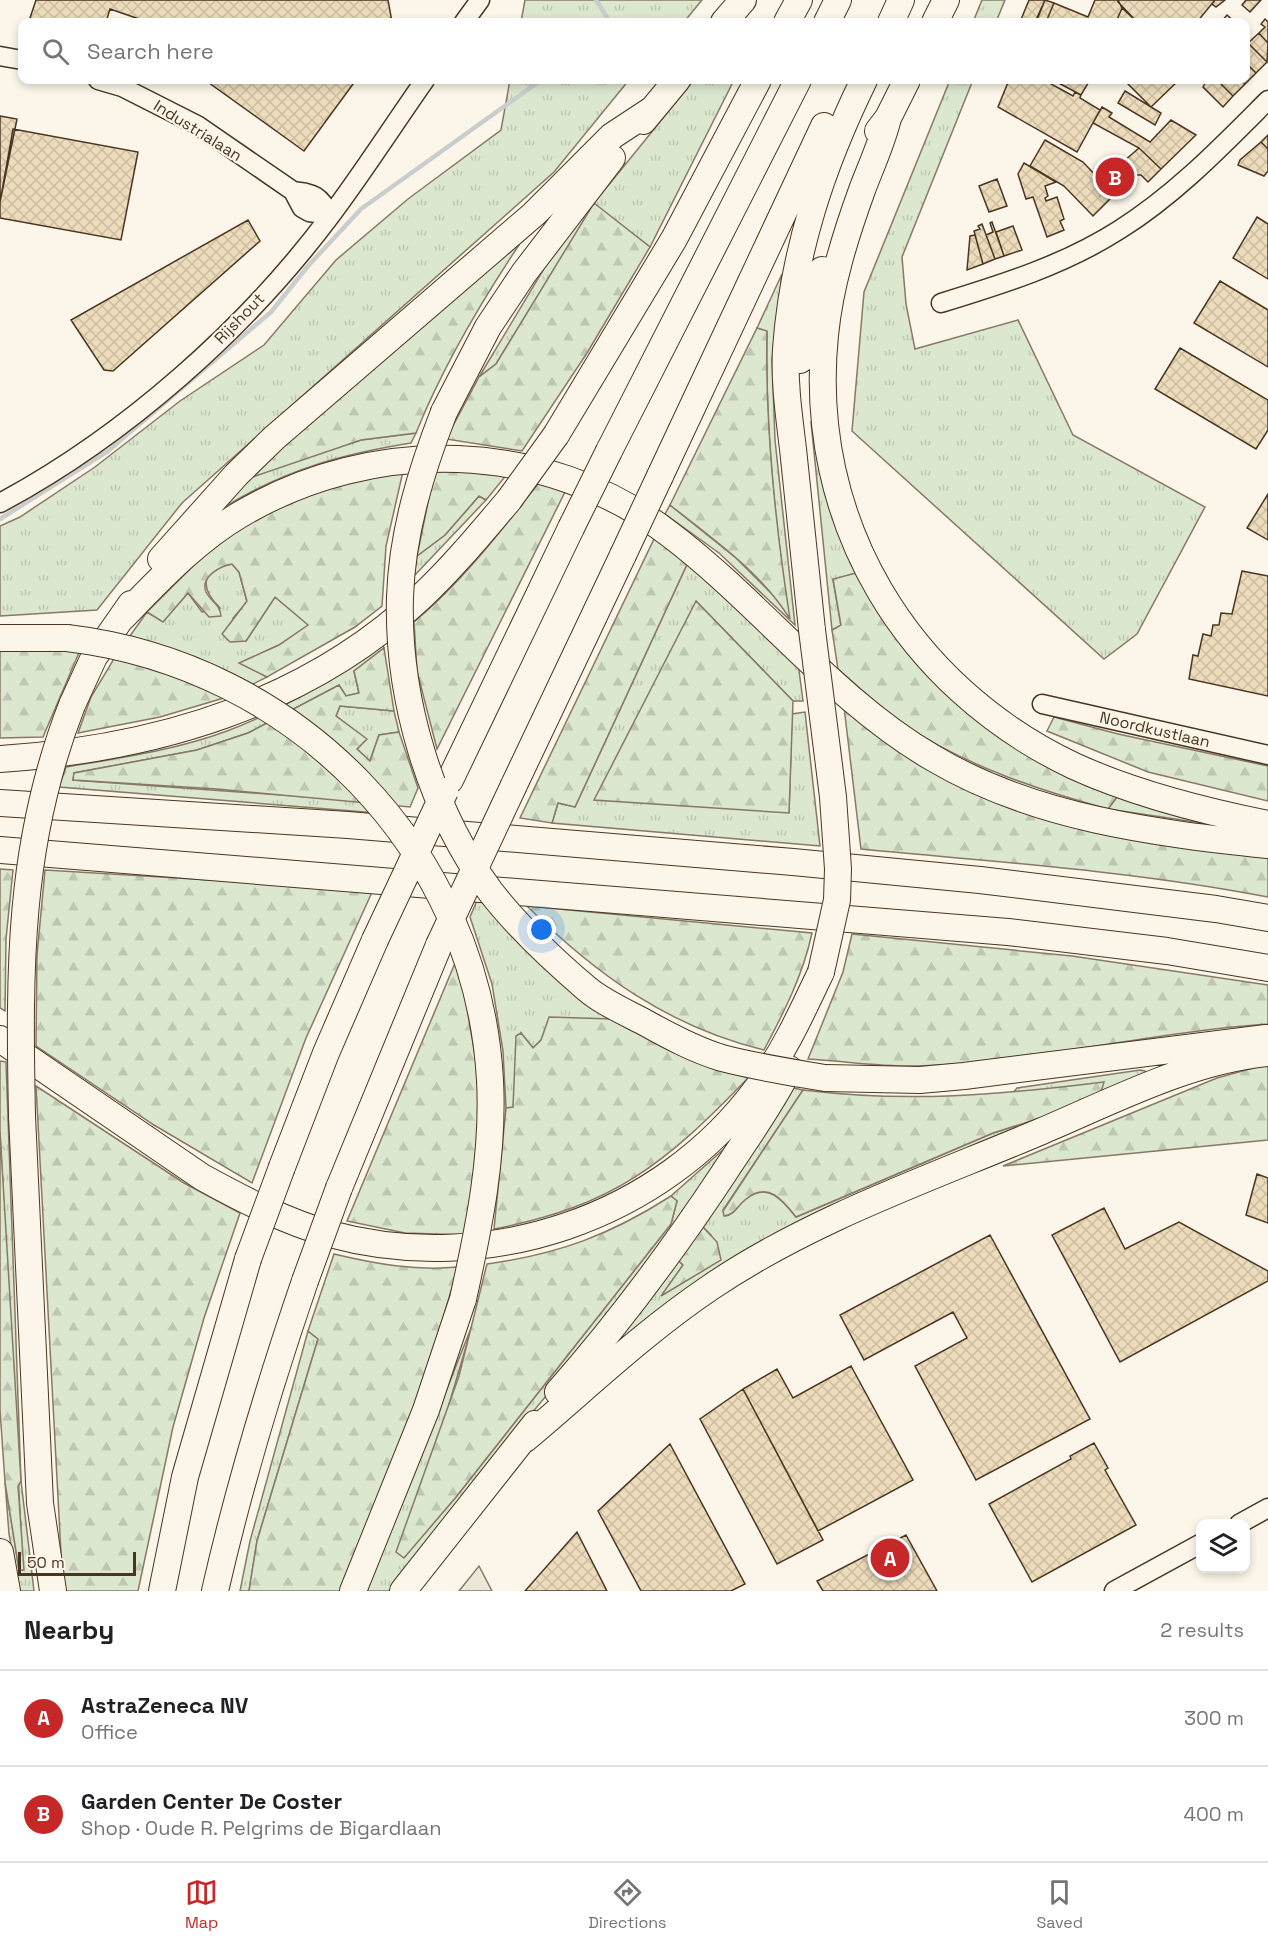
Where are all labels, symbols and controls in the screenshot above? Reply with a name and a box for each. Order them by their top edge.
search box [18,18,1250,84]
icon: search [39,35,72,68]
text: Search here [87,37,214,65]
street label: Industrialaan [149,95,246,166]
pin: B [1096,154,1134,200]
street label: Rijshout [210,288,269,348]
street label: Noordkustlaan [1098,707,1212,752]
your location [527,915,556,944]
map controls [1196,1519,1250,1573]
button: layers [1196,1519,1250,1573]
pin: A [870,1536,910,1580]
scale bar [18,1549,136,1576]
text: 50 m [27,1552,65,1573]
text: Nearby [24,1613,114,1647]
text: 2 results [1160,1617,1244,1643]
text: AstraZeneca NV [81,1691,248,1719]
text: A [37,1705,50,1731]
text: 300 m [1184,1705,1244,1731]
text: Office [81,1719,138,1745]
text: Garden Center De Coster [81,1787,342,1815]
text: B [37,1801,50,1827]
text: 400 m [1184,1801,1244,1827]
text: Shop · Oude R. Pelgrims de Bigardlaan [81,1815,442,1841]
tab: Map [185,1876,218,1933]
tab: Directions [588,1876,667,1933]
tab: Saved [1036,1876,1083,1933]

